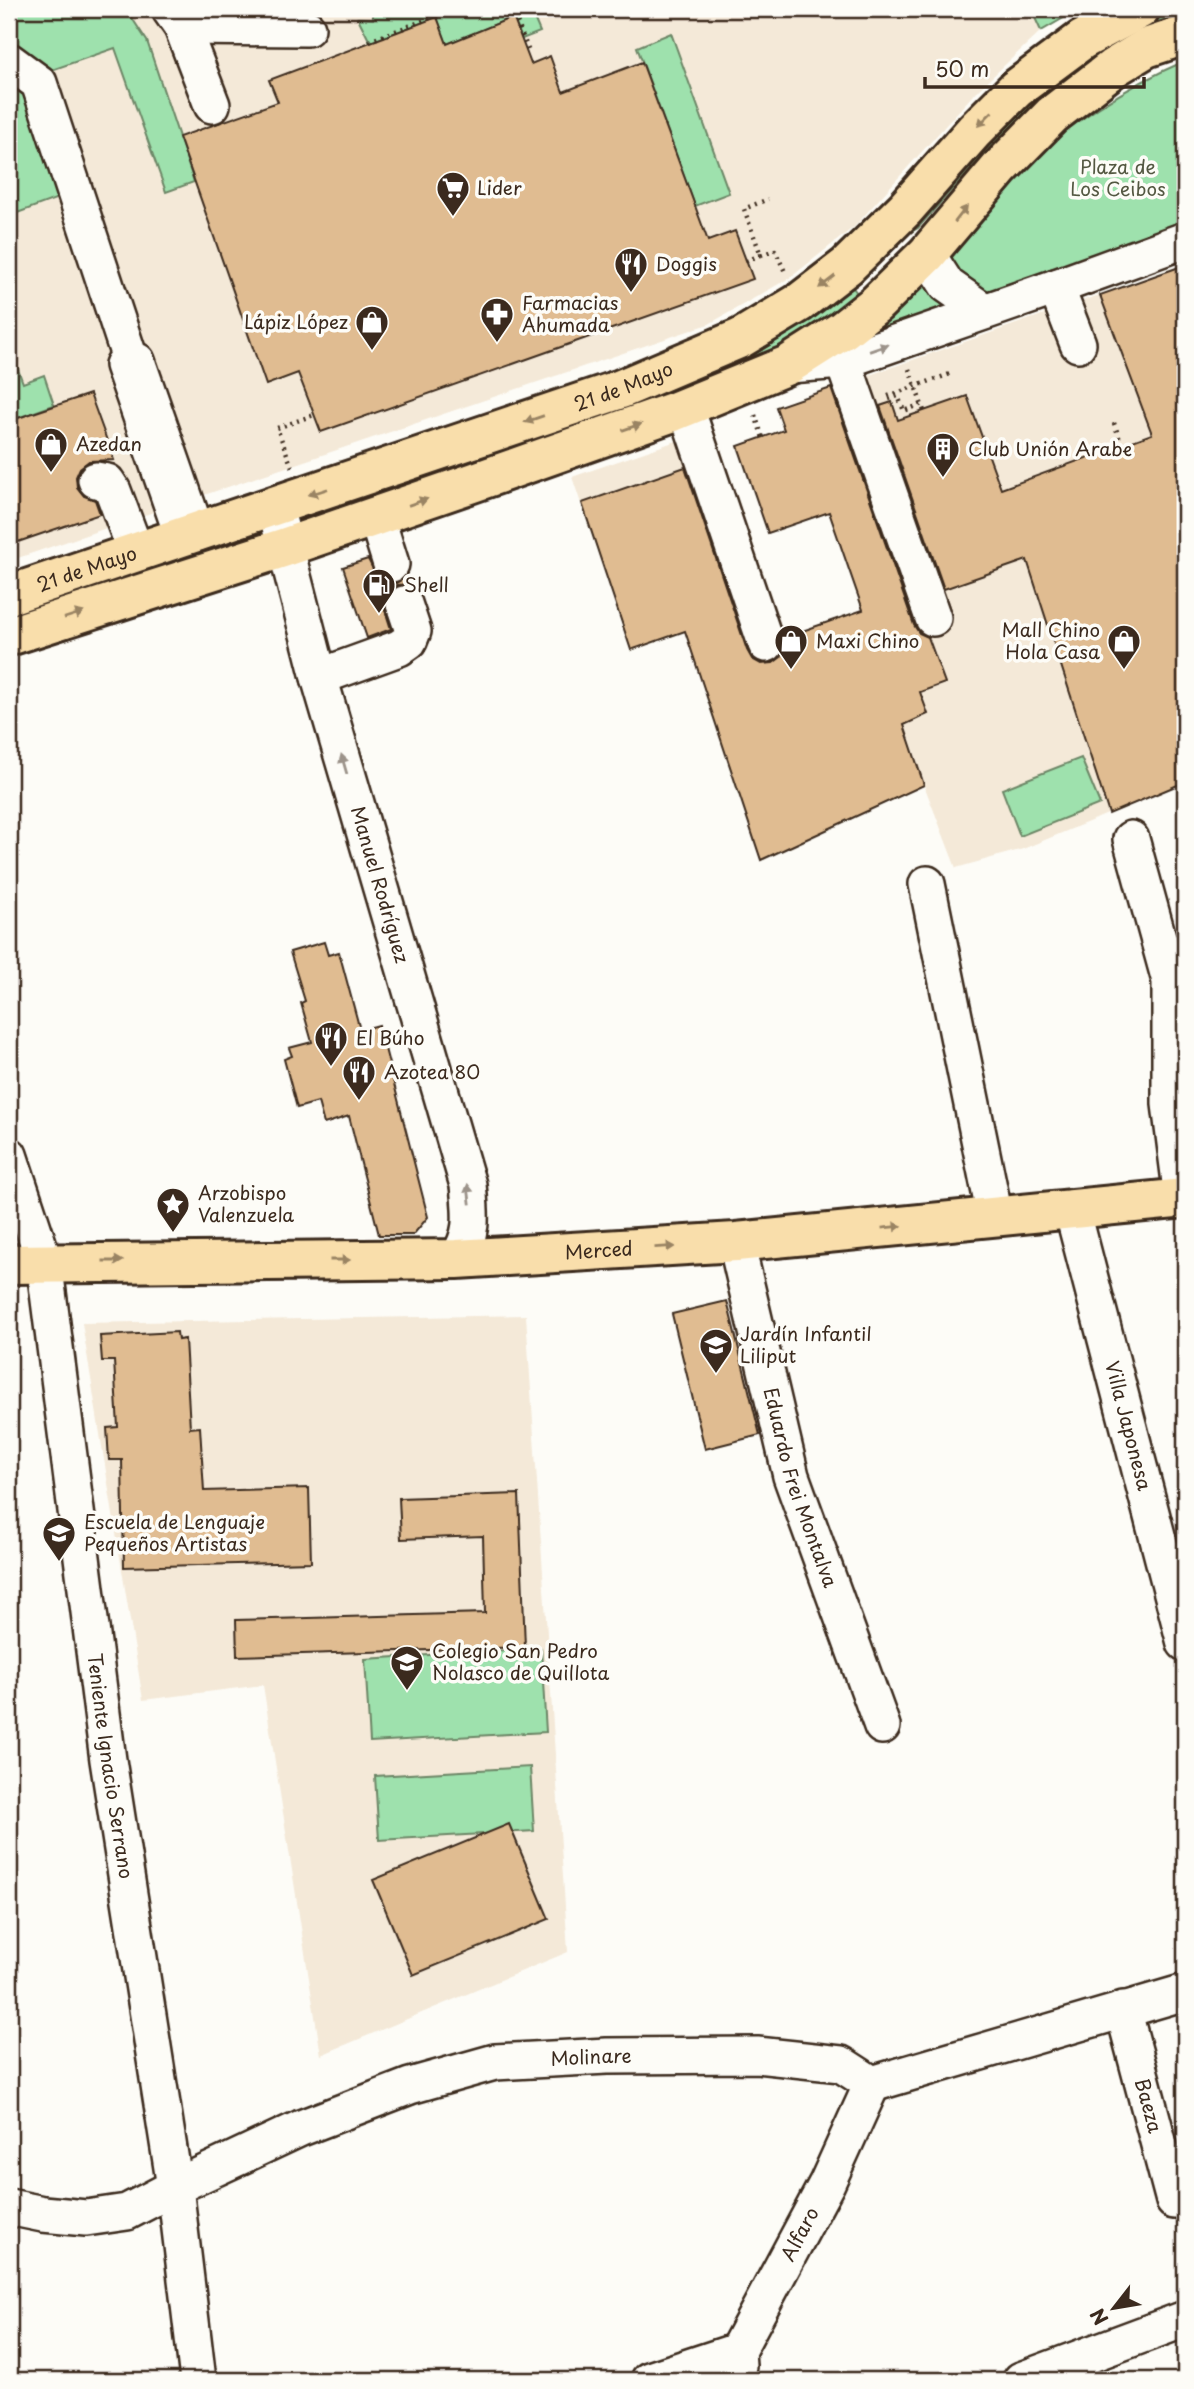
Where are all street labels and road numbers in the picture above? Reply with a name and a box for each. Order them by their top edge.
street label: 21 de Mayo [570,354,677,417]
street label: 21 de Mayo [33,538,140,598]
street label: Manuel Rodríguez [345,803,417,966]
street label: Merced [564,1233,633,1265]
street label: Villa Japonesa [1099,1358,1160,1494]
street label: Eduardo Frei Montalva [758,1385,845,1591]
street label: Teniente Ignacio Serrano [81,1651,141,1881]
street label: Molinare [550,2041,632,2072]
street label: Baeza [1129,2075,1170,2136]
street label: Alfaro [773,2202,825,2266]

